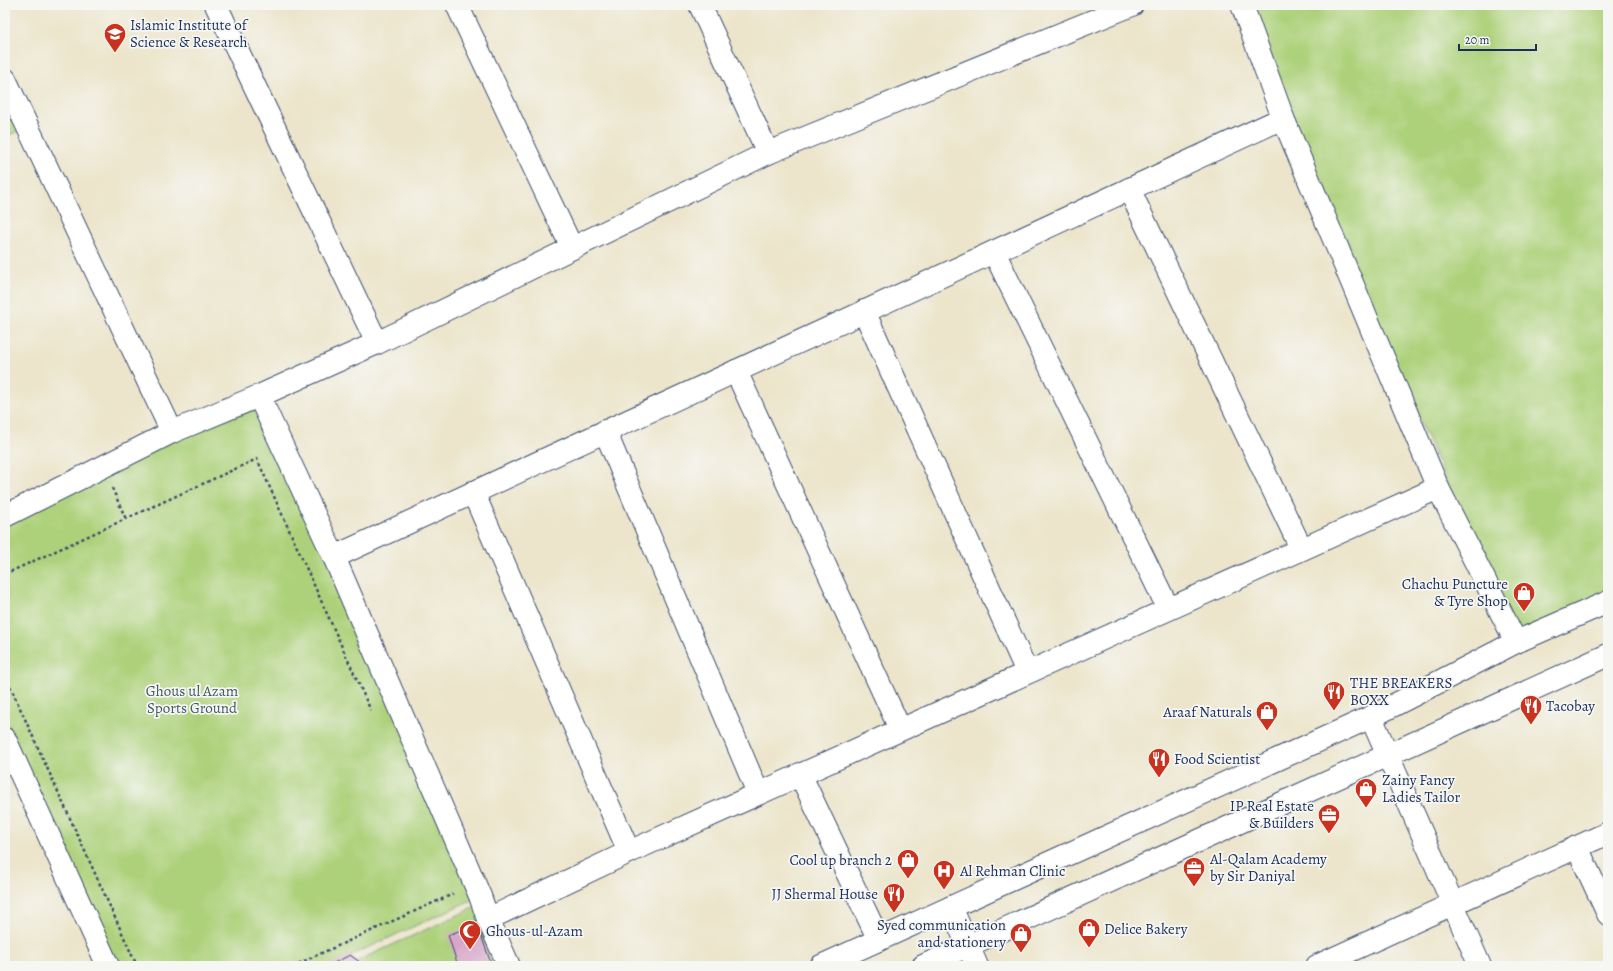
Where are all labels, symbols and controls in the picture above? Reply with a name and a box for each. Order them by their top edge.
place label: Islamic Institute of Science & Research [130,15,249,52]
school or university icon: Islamic Institute of Science & Research [102,21,128,54]
scale bar [1459,26,1536,52]
text: 20 m [1465,32,1489,48]
place label: Chachu Puncture & Tyre Shop [1402,574,1508,611]
shop icon: Chachu Puncture & Tyre Shop [1511,580,1537,613]
place label: THE BREAKERS BOXX [1350,673,1452,710]
restaurant icon: THE BREAKERS BOXX [1321,679,1347,712]
park label: Ghous ul Azam Sports Ground [146,681,239,718]
restaurant icon: Tacobay [1518,693,1544,726]
place label: Tacobay [1546,696,1595,716]
shop icon: Araaf Naturals [1254,699,1280,732]
place label: Araaf Naturals [1162,702,1252,722]
restaurant icon: Food Scientist [1146,746,1172,779]
place label: Food Scientist [1174,749,1260,769]
place label: Zainy Fancy Ladies Tailor [1382,770,1460,807]
shop icon: Zainy Fancy Ladies Tailor [1353,776,1379,809]
place label: IP Real Estate & Builders [1230,796,1314,833]
office icon: IP Real Estate & Builders [1316,802,1342,835]
shop icon: Cool up branch 2 [895,847,921,880]
place label: Al-Qalam Academy by Sir Daniyal [1209,849,1327,886]
place label: Cool up branch 2 [789,850,892,870]
office icon: Al-Qalam Academy by Sir Daniyal [1181,855,1207,888]
hospital icon: Al Rehman Clinic [931,858,957,891]
place label: Al Rehman Clinic [959,861,1065,881]
restaurant icon: JJ Shermal House [881,881,907,914]
place label: JJ Shermal House [771,884,878,904]
place label: Syed communication and stationery [877,915,1006,952]
shop icon: Delice Bakery [1076,916,1102,949]
mosque icon: Ghous-ul-Azam [457,918,483,951]
place label: Delice Bakery [1104,919,1188,939]
place label: Ghous-ul-Azam [486,921,584,941]
shop icon: Syed communication and stationery [1008,921,1034,954]

